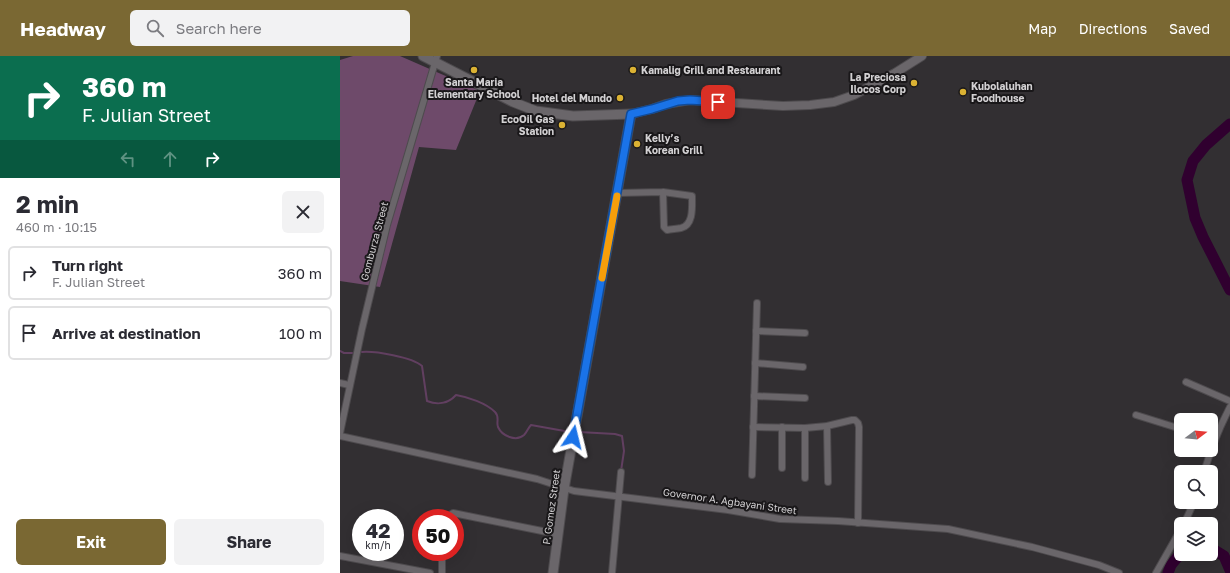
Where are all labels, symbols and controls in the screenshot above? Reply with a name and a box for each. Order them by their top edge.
search box [130,10,410,46]
text: Headway [20,17,106,40]
icon: search [144,17,166,39]
text: Search here [176,19,262,37]
text: Map [1028,20,1057,37]
text: Directions [1079,20,1147,37]
text: Saved [1169,20,1210,37]
place label: Kamalig Grill and Restaurant [641,64,781,76]
marker: Santa Maria Elementary School [469,65,479,75]
marker: Kamalig Grill and Restaurant [628,65,638,75]
text: 360 m [82,70,167,103]
place label: La Preciosa Ilocos Corp [850,71,906,95]
icon: right [16,72,68,124]
place label: Santa Maria Elementary School [428,76,521,100]
marker: La Preciosa Ilocos Corp [909,78,919,88]
place label: Kubolaluhan Foodhouse [971,80,1033,104]
pin [701,85,735,119]
marker: Kubolaluhan Foodhouse [958,87,968,97]
icon: arrive [707,91,729,113]
place label: Hotel del Mundo [532,92,612,104]
marker: Hotel del Mundo [615,93,625,103]
text: F. Julian Street [82,104,211,126]
place label: EcoOil Gas Station [501,113,554,137]
marker: EcoOil Gas Station [557,120,567,130]
place label: Kelly’s Korean Grill [645,132,703,156]
marker: Kelly’s Korean Grill [632,139,642,149]
icon: left [117,148,139,170]
icon: ahead [159,148,181,170]
icon: right [201,148,223,170]
text: 2 min [16,189,79,218]
button: close [282,191,324,233]
street label: Gomburza Street [358,200,390,282]
text: 460 m · 10:15 [16,219,97,235]
text: Turn right [52,256,123,274]
icon: right [18,262,40,284]
text: 360 m [278,264,322,282]
text: F. Julian Street [52,274,145,290]
icon: arrive [18,322,40,344]
text: Arrive at destination [52,324,201,342]
text: 100 m [279,324,322,342]
north arrow [1174,413,1218,457]
map controls [1174,413,1218,561]
position arrow [552,416,594,458]
button: search [1174,465,1218,509]
street label: P. Gomez Street [540,469,562,545]
street label: Governor A. Agbayani Street [662,486,798,516]
speed limit sign: 50 [412,509,464,561]
button: layers [1174,517,1218,561]
text: 42 [366,518,390,542]
button: Exit [16,519,166,565]
button: Share [174,519,324,565]
text: km/h [365,539,391,551]

